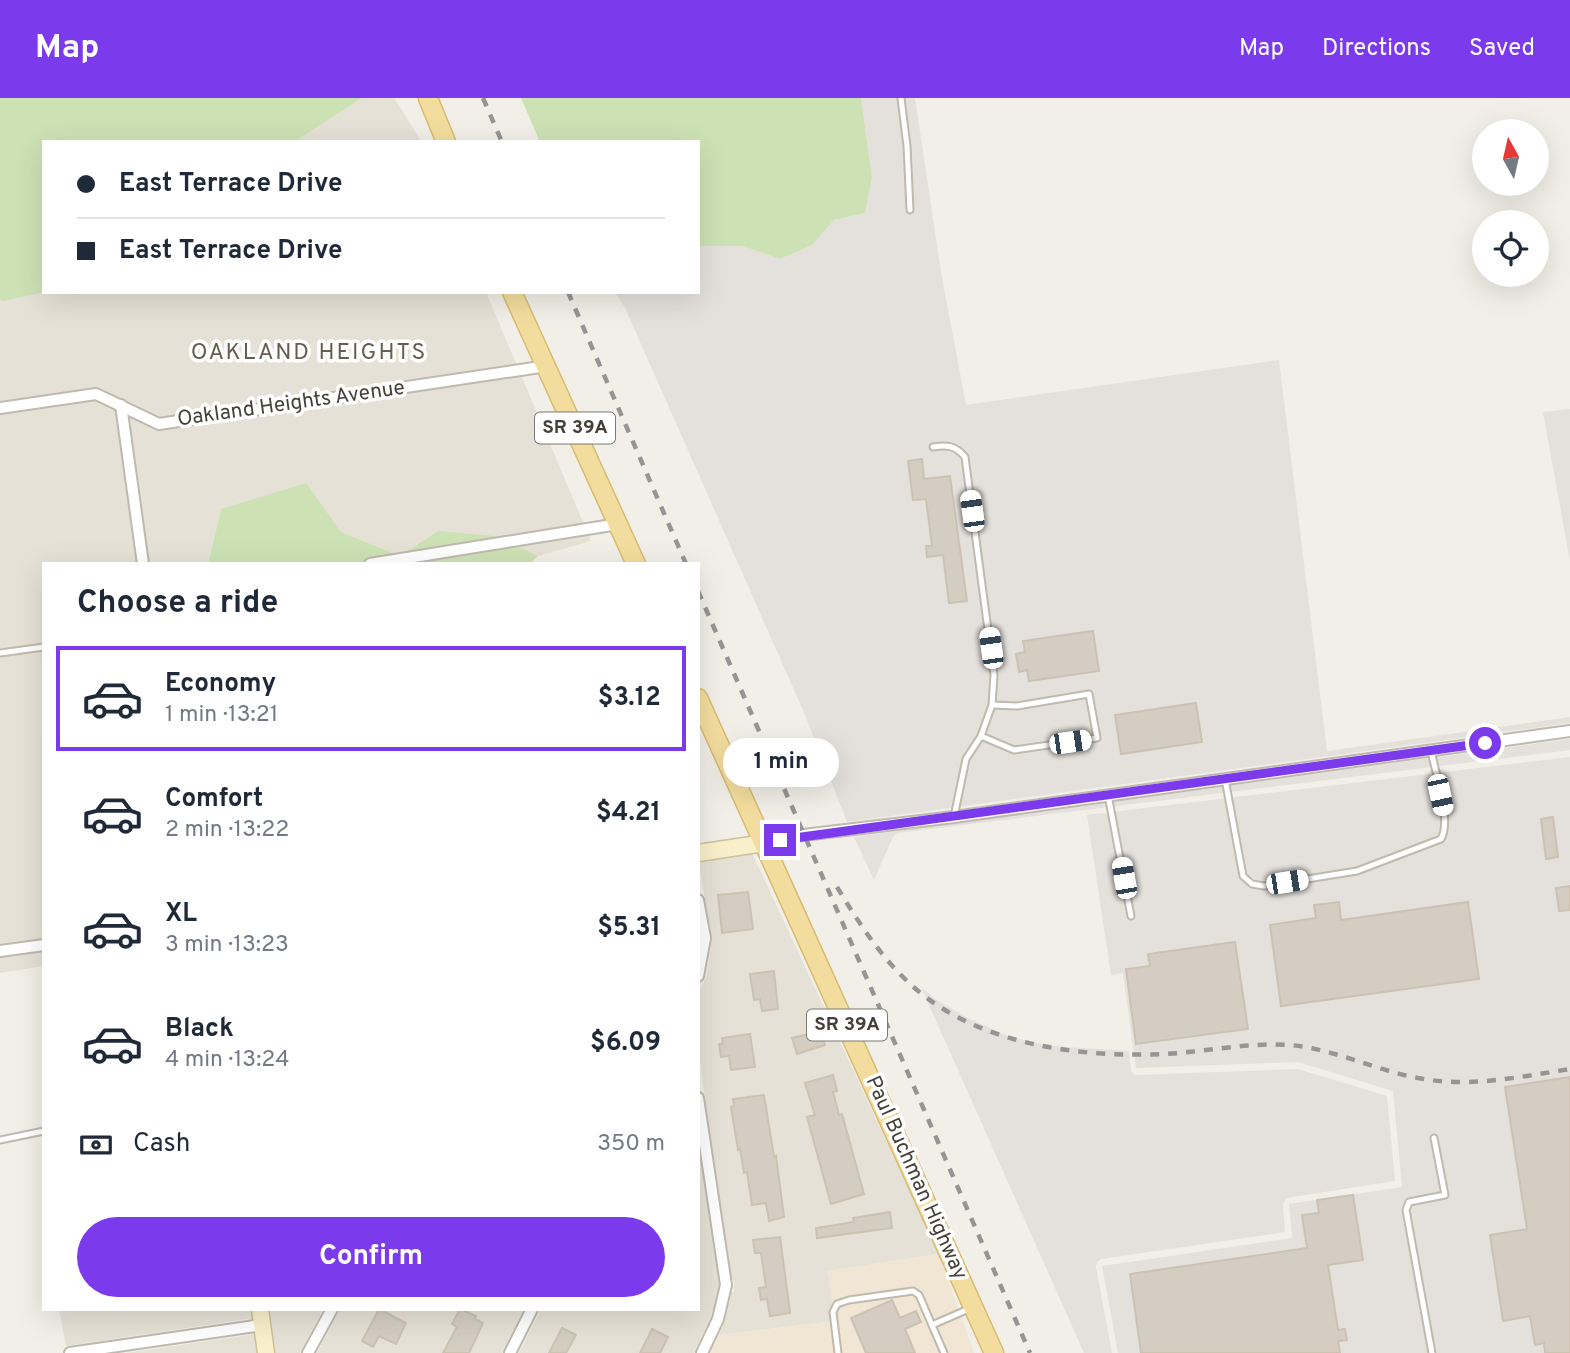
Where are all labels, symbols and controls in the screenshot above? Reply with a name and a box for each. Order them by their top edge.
text: Map [35,28,99,70]
text: Map [1239,34,1284,64]
text: Directions [1322,34,1431,64]
text: Saved [1469,34,1535,64]
north arrow [1472,119,1549,196]
map controls [1472,119,1549,287]
text: East Terrace Drive [119,168,343,201]
button: locate [1472,210,1549,287]
text: East Terrace Drive [119,235,343,268]
district label: OAKLAND HEIGHTS [191,339,427,368]
street label: Oakland Heights Avenue [176,375,406,433]
road number: SR 39A [535,412,615,444]
car [959,489,986,533]
text: Choose a ride [77,584,278,624]
car [978,626,1005,670]
icon: car [81,667,144,730]
text: Economy [165,668,276,701]
text: $3.12 [598,682,661,715]
text: 1 min · 13:21 [165,701,278,730]
route start [1469,727,1501,759]
car [1048,729,1093,755]
callout: 1 min [722,738,838,788]
text: 1 min [753,748,809,777]
car [1426,772,1455,818]
icon: car [81,782,144,845]
text: Comfort [165,783,263,816]
text: $4.21 [596,797,661,830]
text: 2 min · 13:22 [165,816,289,845]
route end [764,824,796,856]
car [1111,855,1138,901]
car [1265,868,1310,896]
icon: car [81,897,144,960]
text: XL [165,898,197,931]
text: $5.31 [597,912,661,945]
text: 3 min · 13:23 [165,931,289,960]
road number: SR 39A [807,1009,887,1040]
icon: car [81,1012,144,1075]
text: Black [165,1013,234,1046]
text: $6.09 [590,1027,661,1060]
text: 4 min · 13:24 [165,1046,290,1075]
street label: Paul Buchman Highway [859,1072,973,1284]
icon: cash [77,1126,115,1164]
text: Cash [133,1128,190,1161]
text: 350 m [597,1130,665,1159]
button: Confirm [77,1217,665,1297]

